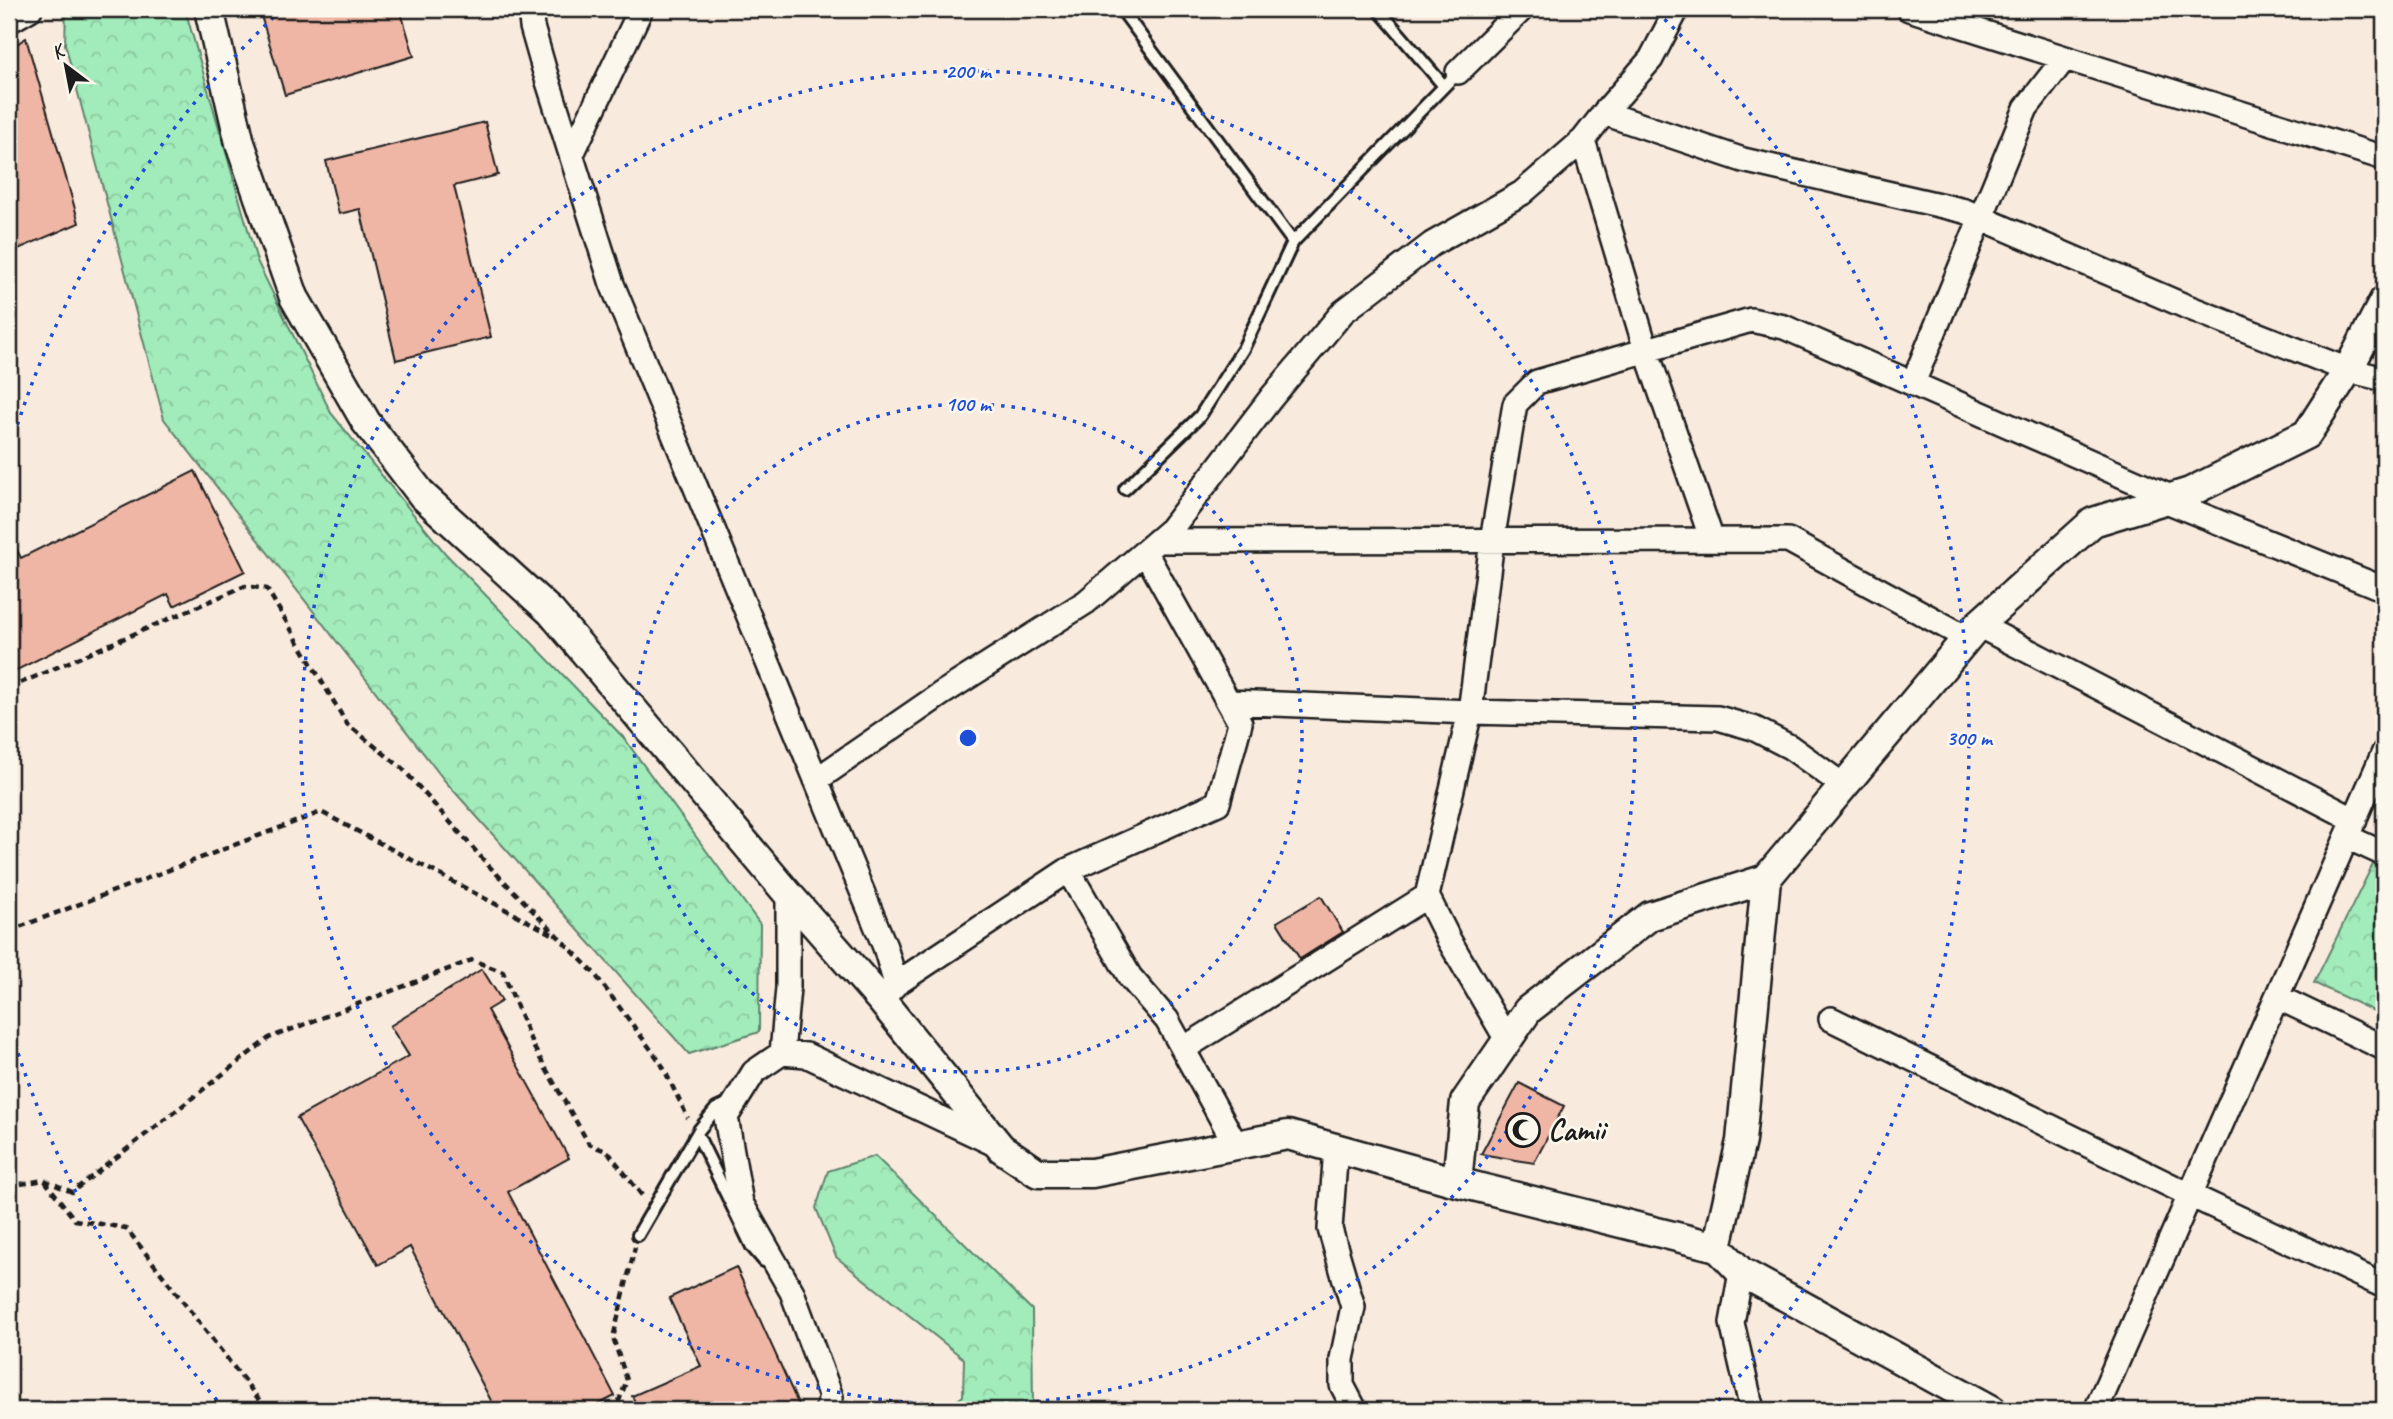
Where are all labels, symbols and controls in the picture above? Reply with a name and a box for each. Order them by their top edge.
north arrow [32,32,102,102]
text: K [47,37,72,65]
text: 200 m [945,58,993,84]
text: 100 m [945,391,993,417]
text: 300 m [1946,725,1994,751]
centre of rings [956,726,980,750]
mosque icon: Camii [1504,1111,1542,1149]
place label: Camii [1548,1111,1609,1149]

